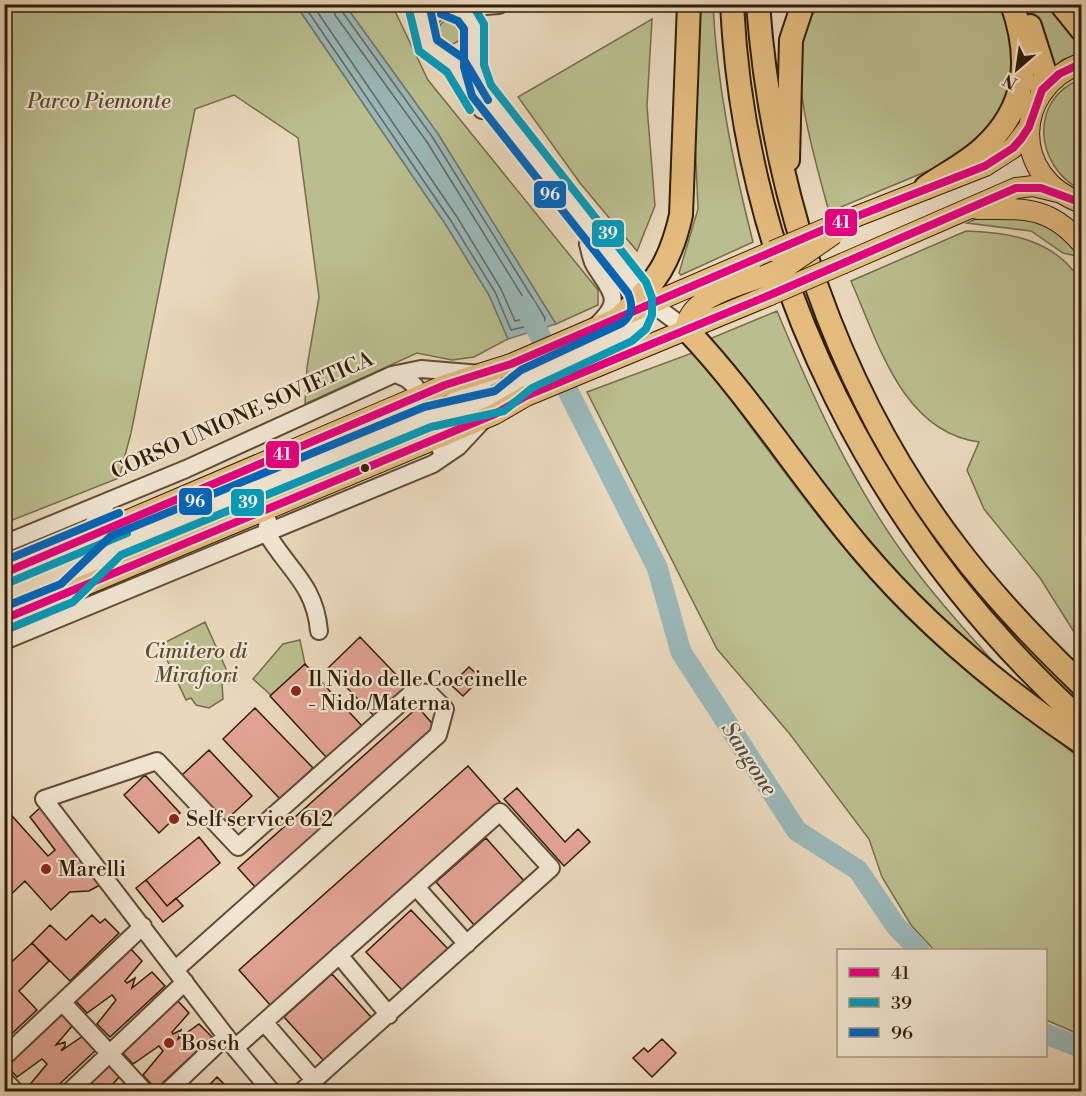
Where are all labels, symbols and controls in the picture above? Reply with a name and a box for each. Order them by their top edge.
north arrow [987,39,1047,99]
text: N [1000,69,1021,93]
park label: Parco Piemonte [26,89,171,115]
line badge: 96 [533,180,567,209]
text: 96 [540,185,560,205]
line badge: 41 [824,208,858,237]
text: 41 [832,213,850,233]
line badge: 39 [591,219,625,248]
text: 39 [598,224,618,244]
street label: CORSO UNIONE SOVIETICA [107,346,378,486]
line badge: 41 [265,440,300,469]
text: 41 [273,445,291,465]
unlabelled marker [359,462,371,474]
line badge: 96 [178,487,213,516]
line badge: 39 [230,488,265,517]
text: 96 [185,492,205,512]
text: 39 [238,493,258,513]
park label: Cimitero di Mirafiori [144,639,248,689]
place label: Il Nido delle Coccinelle - Nido/Materna [308,667,528,717]
marker: Il Nido delle Coccinelle - Nido/Materna [289,684,303,698]
water label: Sangone [715,717,783,801]
place label: Self service 612 [186,807,333,833]
marker: Self service 612 [167,812,181,826]
place label: Marelli [58,857,126,883]
marker: Marelli [39,862,53,876]
legend [837,949,1047,1057]
text: 41 [891,962,910,985]
text: 39 [891,992,912,1015]
text: 96 [891,1022,913,1045]
place label: Bosch [180,1031,240,1057]
marker: Bosch [162,1036,176,1050]

